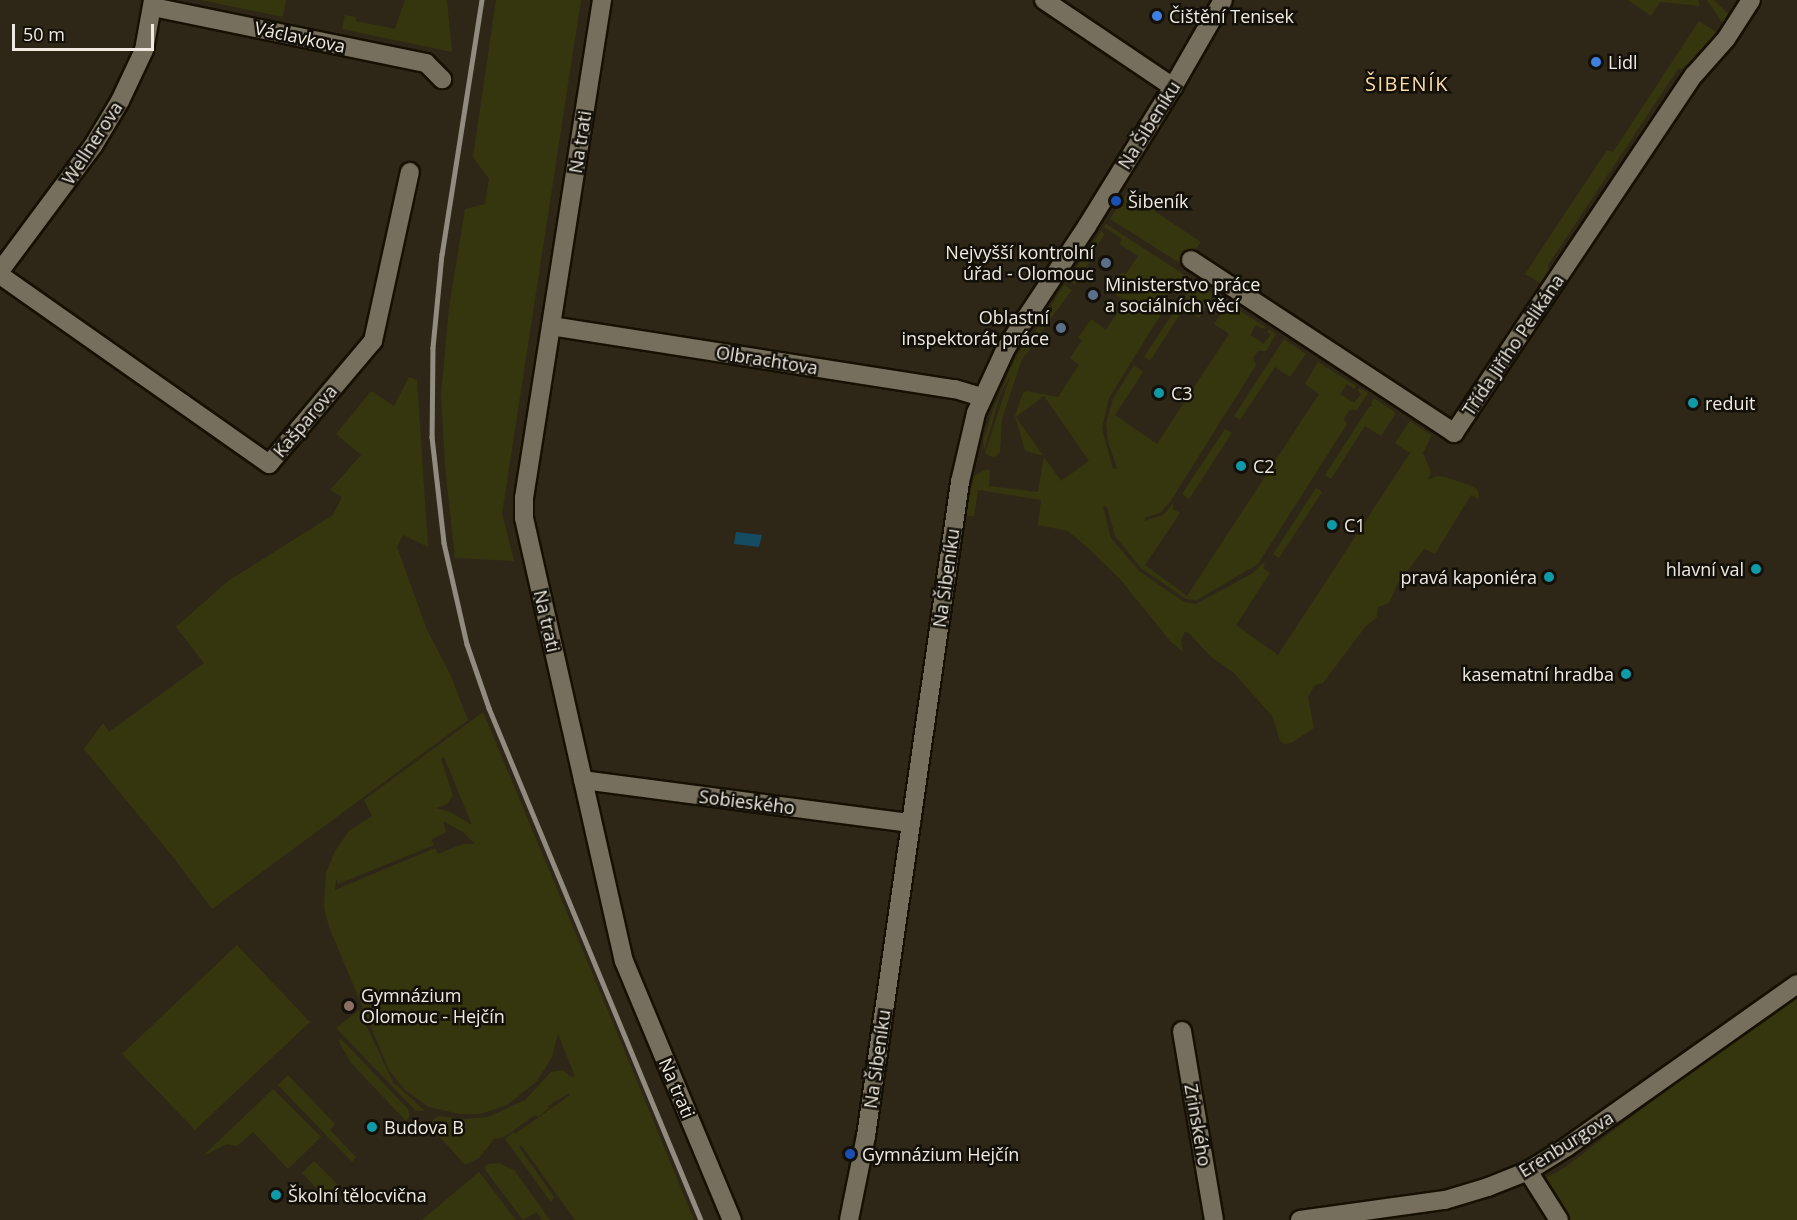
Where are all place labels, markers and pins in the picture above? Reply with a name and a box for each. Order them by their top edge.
place label: Čištění Tenisek [1169,5,1294,27]
marker: Čištění Tenisek [1150,9,1164,23]
place label: Lidl [1608,51,1637,73]
marker: Lidl [1589,55,1603,69]
place label: Šibeník [1128,190,1189,212]
marker: Šibeník [1109,194,1123,208]
place label: Nejvyšší kontrolní úřad - Olomouc [945,242,1094,284]
marker: Nejvyšší kontrolní úřad - Olomouc [1099,256,1113,270]
place label: Ministerstvo práce a sociálních věcí [1105,274,1260,316]
marker: Ministerstvo práce a sociálních věcí [1086,288,1100,302]
place label: Oblastní inspektorát práce [901,307,1049,350]
marker: Oblastní inspektorát práce [1054,321,1068,335]
place label: C3 [1171,382,1193,404]
marker: C3 [1152,386,1166,400]
place label: reduit [1705,392,1755,414]
marker: reduit [1686,396,1700,410]
place label: C2 [1253,455,1275,477]
marker: C2 [1234,459,1248,473]
place label: C1 [1344,514,1366,536]
marker: C1 [1325,518,1339,532]
place label: hlavní val [1666,558,1744,580]
marker: hlavní val [1749,562,1763,576]
place label: pravá kaponiéra [1401,566,1537,588]
marker: pravá kaponiéra [1542,570,1556,584]
place label: kasematní hradba [1462,663,1614,685]
marker: kasematní hradba [1619,667,1633,681]
place label: Gymnázium Olomouc - Hejčín [361,985,505,1028]
marker: Gymnázium Olomouc - Hejčín [342,999,356,1013]
place label: Budova B [384,1116,464,1138]
marker: Budova B [365,1120,379,1134]
place label: Gymnázium Hejčín [862,1143,1019,1165]
marker: Gymnázium Hejčín [843,1147,857,1161]
place label: Školní tělocvična [288,1184,427,1206]
marker: Školní tělocvična [269,1188,283,1202]

